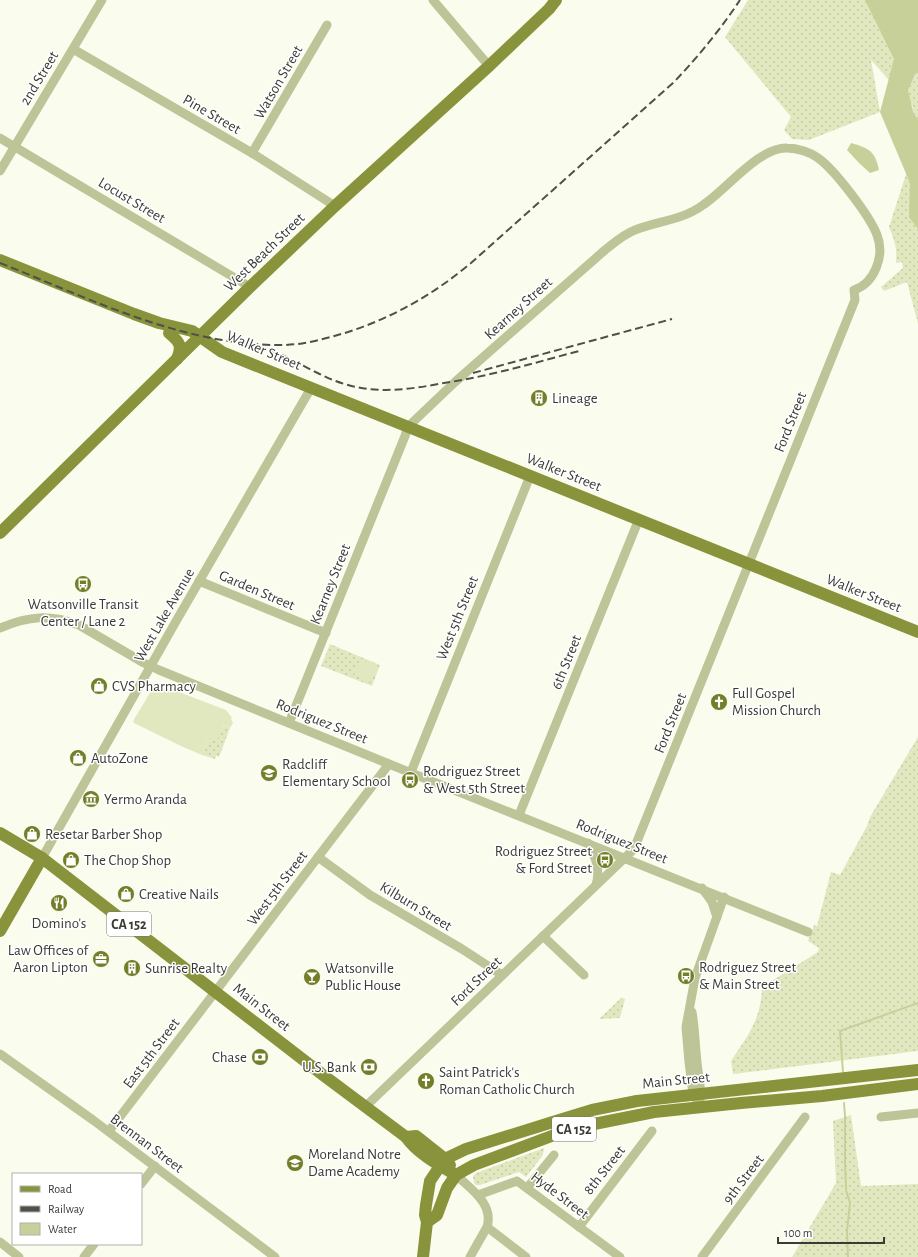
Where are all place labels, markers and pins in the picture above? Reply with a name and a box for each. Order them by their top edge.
building icon: Lineage [529,388,549,408]
place label: Lineage [552,391,598,406]
bus stop icon: Watsonville Transit Center / Lane 2 [73,574,93,594]
place label: Watsonville Transit Center / Lane 2 [28,597,139,629]
shop icon: CVS Pharmacy [89,676,109,696]
place label: CVS Pharmacy [112,679,197,694]
place label: Full Gospel Mission Church [732,686,821,718]
church icon: Full Gospel Mission Church [709,692,729,712]
shop icon: AutoZone [68,748,88,768]
place label: AutoZone [91,751,148,766]
place label: Radcliff Elementary School [282,757,391,789]
school or university icon: Radcliff Elementary School [259,763,279,783]
place label: Rodriguez Street & West 5th Street [423,764,525,796]
bus stop icon: Rodriguez Street & West 5th Street [400,770,420,790]
museum icon: Yermo Aranda [81,789,101,809]
place label: Yermo Aranda [104,792,187,807]
shop icon: Resetar Barber Shop [22,824,42,844]
place label: Resetar Barber Shop [45,827,162,842]
place label: Rodriguez Street & Ford Street [495,844,592,876]
shop icon: The Chop Shop [61,850,81,870]
bus stop icon: Rodriguez Street & Ford Street [595,850,615,870]
place label: The Chop Shop [84,853,171,868]
shop icon: Creative Nails [116,884,136,904]
place label: Creative Nails [139,887,219,902]
restaurant icon: Domino's [49,893,69,913]
place label: Domino's [32,916,86,931]
place label: Law Offices of Aaron Lipton [8,943,89,975]
office icon: Law Offices of Aaron Lipton [91,949,111,969]
building icon: Sunrise Realty [122,958,142,978]
place label: Rodriguez Street & Main Street [699,960,796,992]
place label: Sunrise Realty [145,961,228,976]
place label: Watsonville Public House [325,961,401,993]
bus stop icon: Rodriguez Street & Main Street [676,966,696,986]
bar icon: Watsonville Public House [302,967,322,987]
bank icon: Chase [250,1047,270,1067]
place label: Chase [212,1050,247,1065]
bank icon: U.S. Bank [359,1057,379,1077]
place label: U.S. Bank [302,1060,356,1075]
place label: Saint Patrick's Roman Catholic Church [439,1065,575,1097]
church icon: Saint Patrick's Roman Catholic Church [416,1071,436,1091]
place label: Moreland Notre Dame Academy [308,1147,401,1179]
school or university icon: Moreland Notre Dame Academy [285,1153,305,1173]

